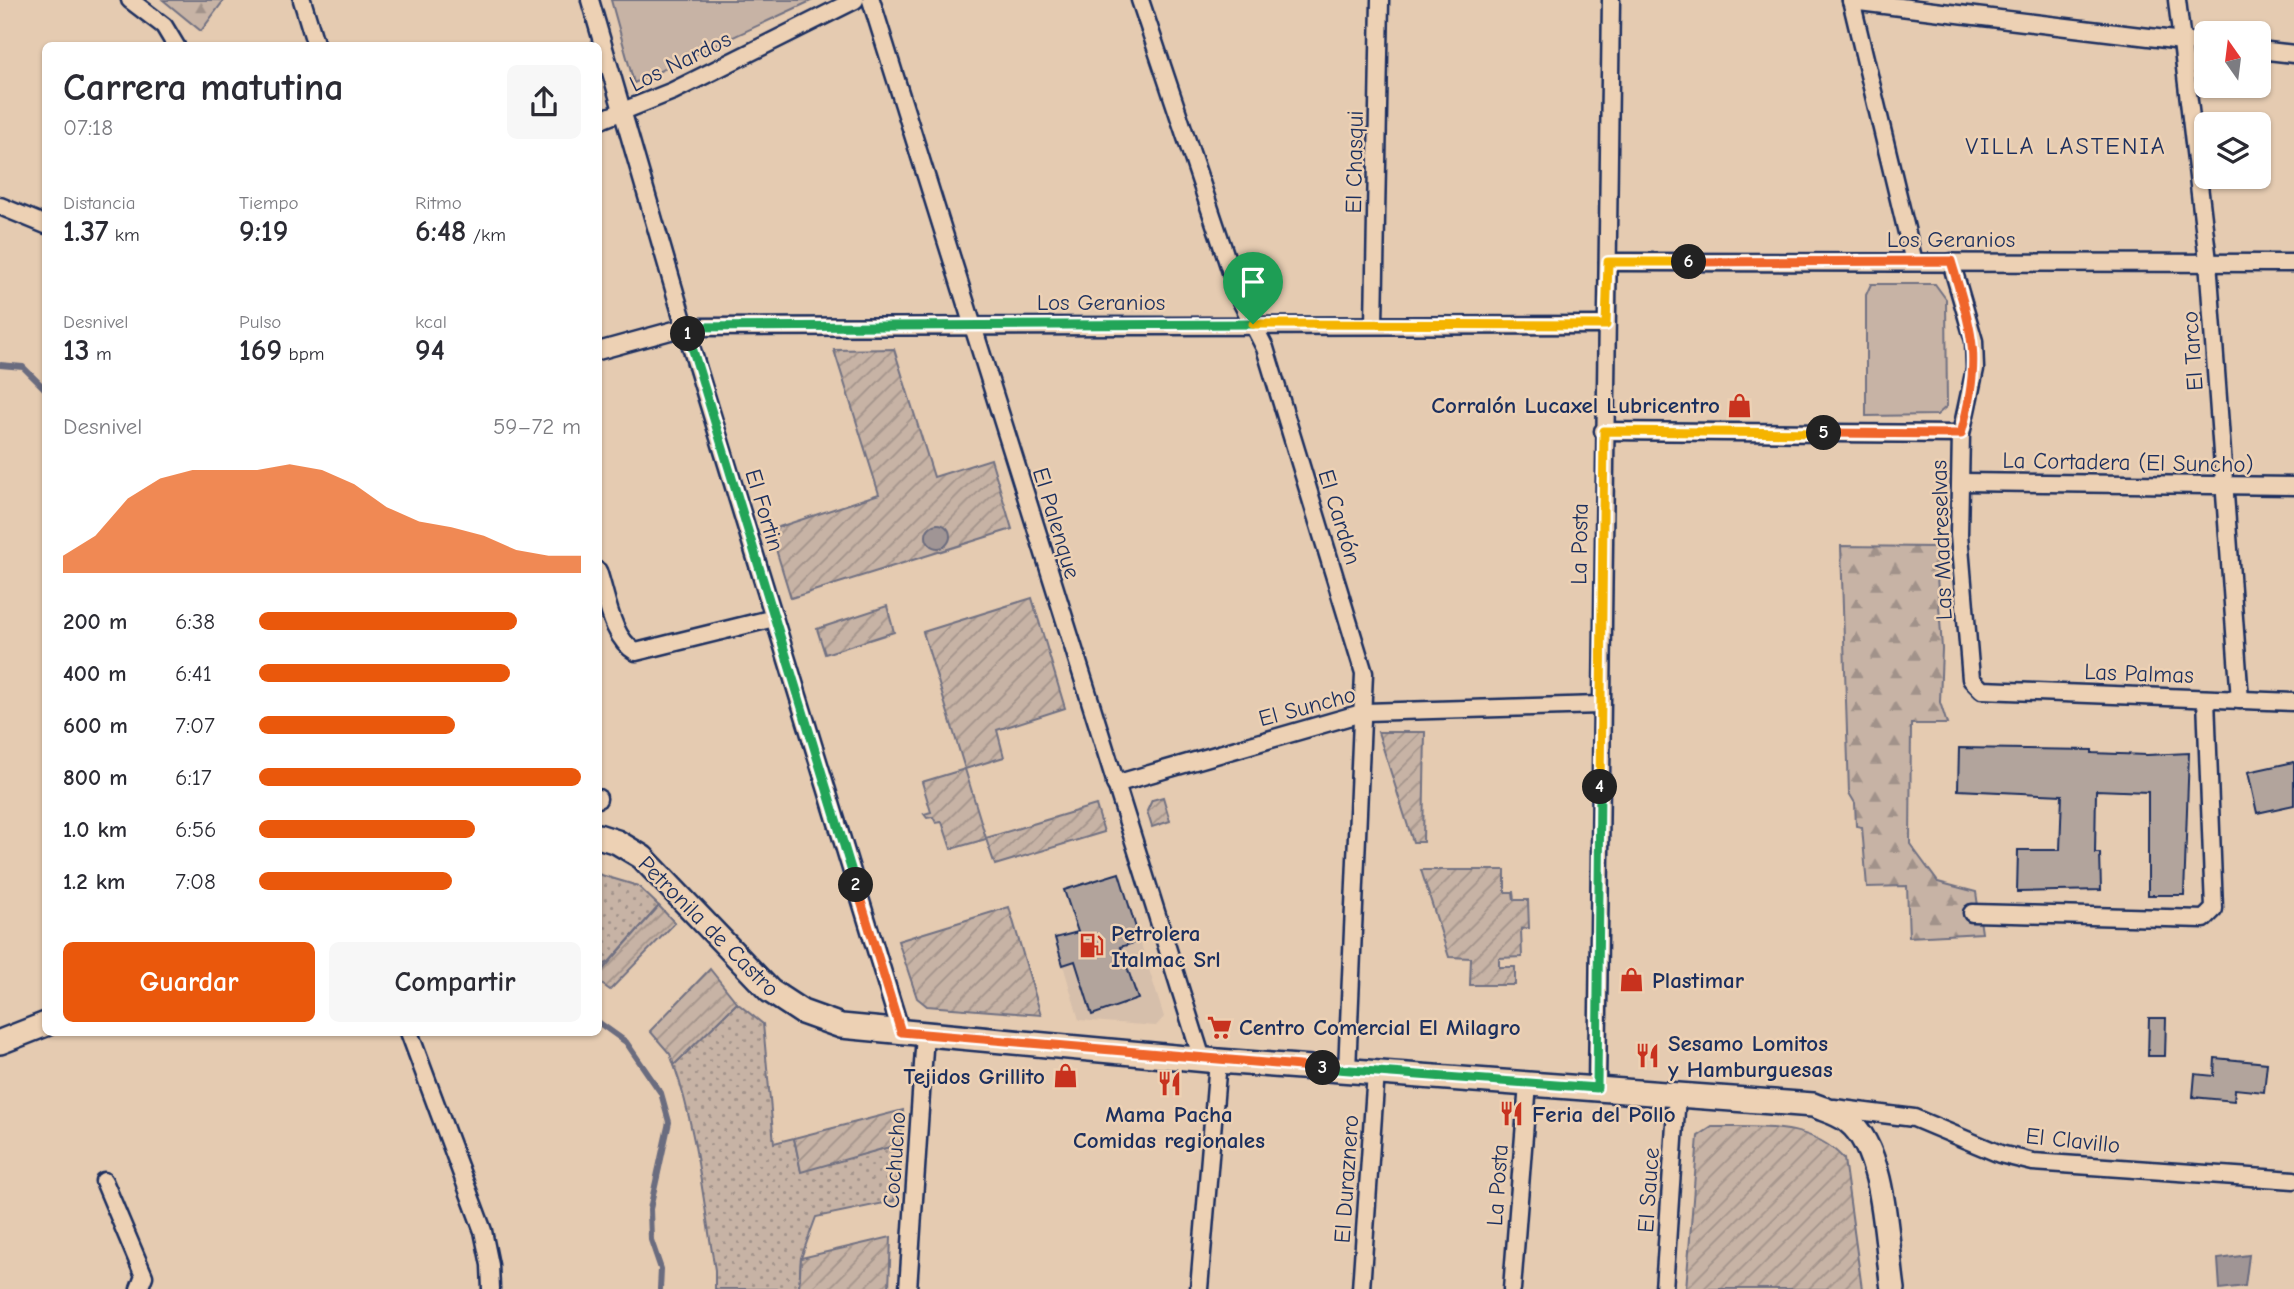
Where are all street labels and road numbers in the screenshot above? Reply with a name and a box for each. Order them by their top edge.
street label: Los Nardos [625,25,735,98]
street label: El Chasqui [1340,110,1369,214]
street label: Los Geranios [1887,226,2015,253]
street label: Los Geranios [1037,289,1165,316]
street label: El Tarco [2176,310,2209,392]
street label: La Cortadera (El Suncho) [2002,447,2254,478]
street label: Las Madreselvas [1925,459,1958,621]
street label: El Palenque [1027,464,1086,582]
street label: El Fortin [739,466,790,554]
street label: El Cardón [1312,466,1367,568]
street label: La Posta [1565,503,1594,585]
street label: Las Palmas [2084,658,2194,689]
street label: El Suncho [1256,681,1359,732]
street label: Petronila de Castro [633,850,785,1002]
street label: Cochucho [878,1111,911,1209]
street label: El Duraznero [1329,1114,1364,1244]
street label: El Clavillo [2024,1122,2121,1159]
street label: La Posta [1481,1143,1514,1227]
street label: El Sauce [1632,1146,1665,1234]

